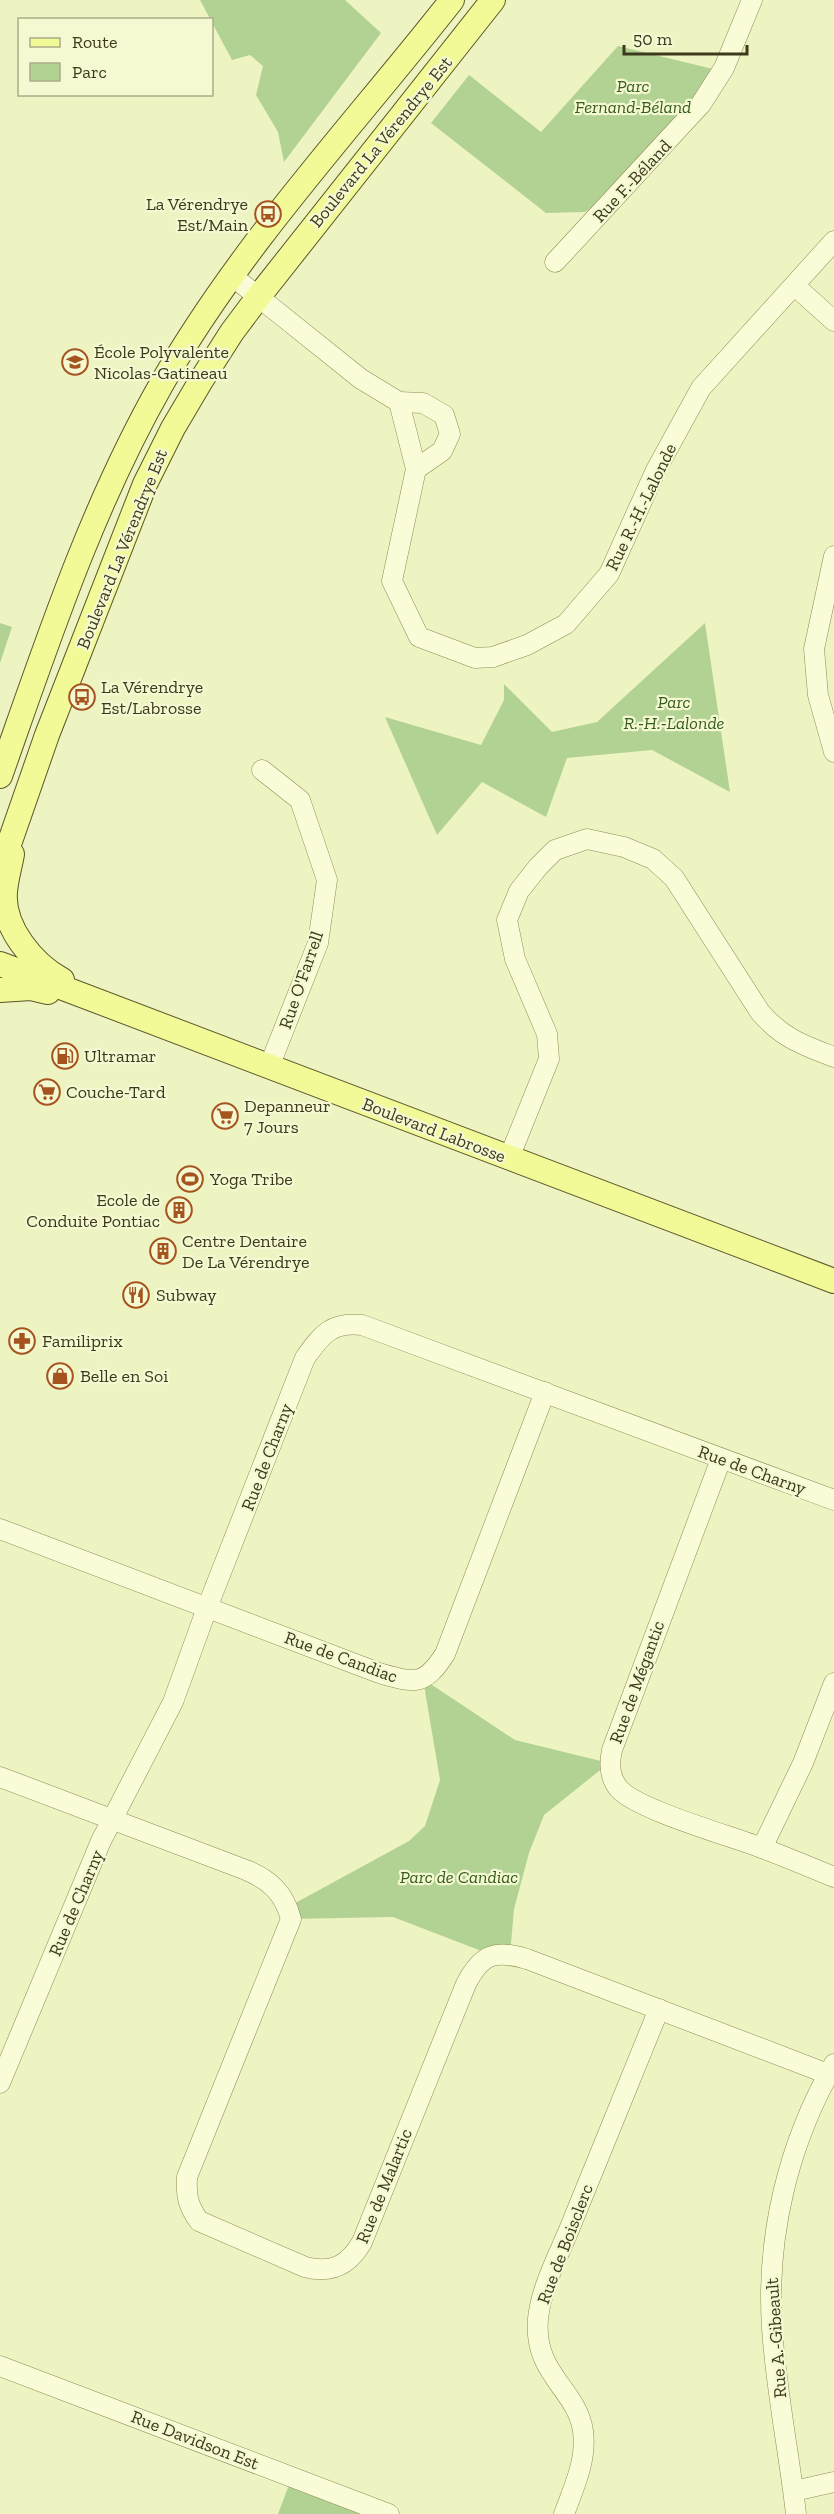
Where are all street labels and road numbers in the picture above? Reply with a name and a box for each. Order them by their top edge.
street label: Boulevard La Vérendrye Est [305,52,457,232]
street label: Rue F.-Béland [588,135,676,227]
street label: Rue R.-H.-Lalonde [601,440,681,574]
street label: Boulevard La Vérendrye Est [72,445,172,652]
street label: Rue O'Farrell [274,928,328,1032]
street label: Boulevard Labrosse [359,1093,509,1167]
street label: Rue de Charny [236,1399,298,1514]
street label: Rue de Charny [695,1440,810,1500]
street label: Rue de Mégantic [605,1618,669,1746]
street label: Rue de Candiac [281,1626,401,1688]
street label: Rue de Charny [44,1846,109,1959]
street label: Rue de Malartic [351,2125,417,2247]
street label: Rue de Boisclerc [532,2181,598,2307]
street label: Rue A.-Gibeault [761,2277,791,2399]
street label: Rue Davidson Est [128,2405,262,2475]

